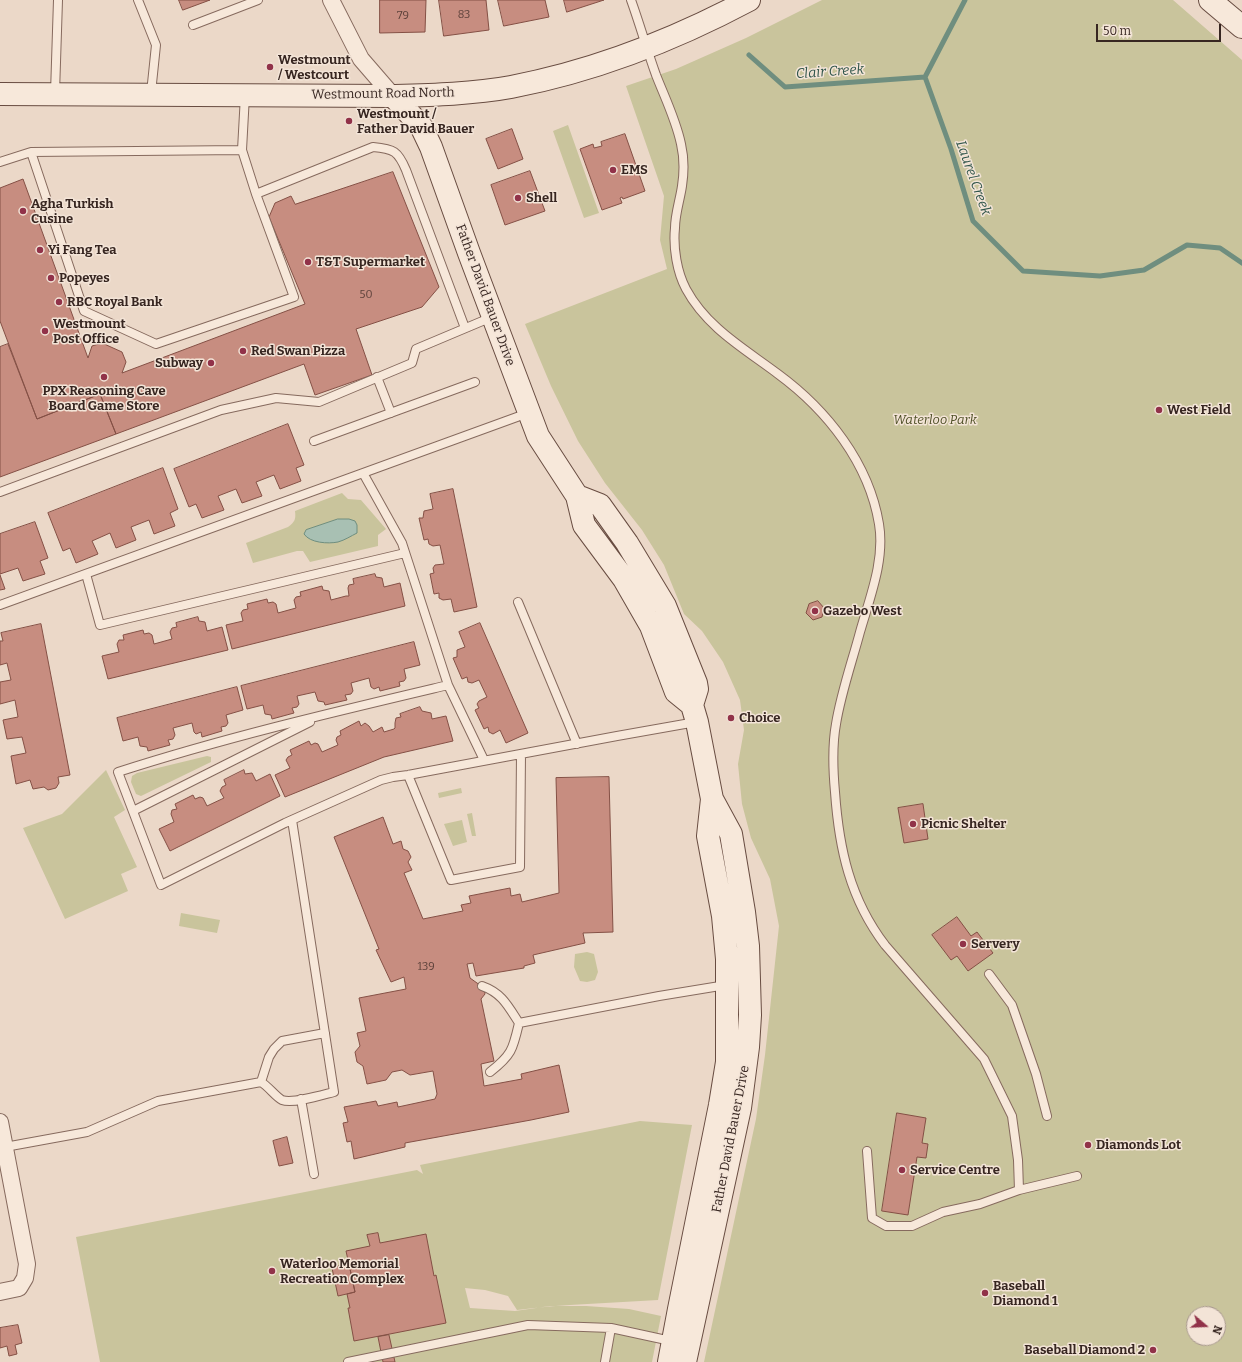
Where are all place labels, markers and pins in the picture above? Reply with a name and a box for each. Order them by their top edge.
place label: Westmount / Westcourt [278,52,351,83]
marker: Westmount / Westcourt [265,62,275,72]
place label: Westmount / Father David Bauer [357,106,474,137]
marker: Westmount / Father David Bauer [344,116,354,126]
place label: EMS [621,162,648,178]
marker: EMS [608,165,618,175]
place label: Shell [526,190,557,206]
marker: Shell [513,193,523,203]
place label: Agha Turkish Cusine [31,196,114,227]
marker: Agha Turkish Cusine [18,206,28,216]
place label: Yi Fang Tea [48,242,117,258]
marker: Yi Fang Tea [35,245,45,255]
place label: T&T Supermarket [316,254,425,270]
marker: T&T Supermarket [303,257,313,267]
place label: Popeyes [59,270,110,286]
marker: Popeyes [46,273,56,283]
place label: RBC Royal Bank [67,294,163,310]
marker: RBC Royal Bank [54,297,64,307]
place label: Westmount Post Office [53,316,126,347]
marker: Westmount Post Office [40,326,50,336]
place label: Red Swan Pizza [251,343,345,359]
marker: Red Swan Pizza [238,346,248,356]
place label: Subway [155,355,203,371]
marker: Subway [206,358,216,368]
marker: PPX Reasoning Cave Board Game Store [99,372,109,382]
place label: PPX Reasoning Cave Board Game Store [42,383,166,414]
place label: West Field [1167,402,1231,418]
marker: West Field [1154,405,1164,415]
place label: Gazebo West [823,603,902,619]
marker: Gazebo West [810,606,820,616]
place label: Choice [739,710,780,726]
marker: Choice [726,713,736,723]
place label: Picnic Shelter [921,816,1006,832]
marker: Picnic Shelter [908,819,918,829]
place label: Servery [971,936,1020,952]
marker: Servery [958,939,968,949]
place label: Diamonds Lot [1096,1137,1181,1153]
marker: Diamonds Lot [1083,1140,1093,1150]
place label: Service Centre [910,1162,1000,1178]
marker: Service Centre [897,1165,907,1175]
place label: Waterloo Memorial Recreation Complex [280,1256,404,1287]
marker: Waterloo Memorial Recreation Complex [267,1266,277,1276]
place label: Baseball Diamond 1 [993,1278,1058,1309]
marker: Baseball Diamond 1 [980,1288,990,1298]
place label: Baseball Diamond 2 [1024,1342,1145,1358]
marker: Baseball Diamond 2 [1148,1345,1158,1355]

